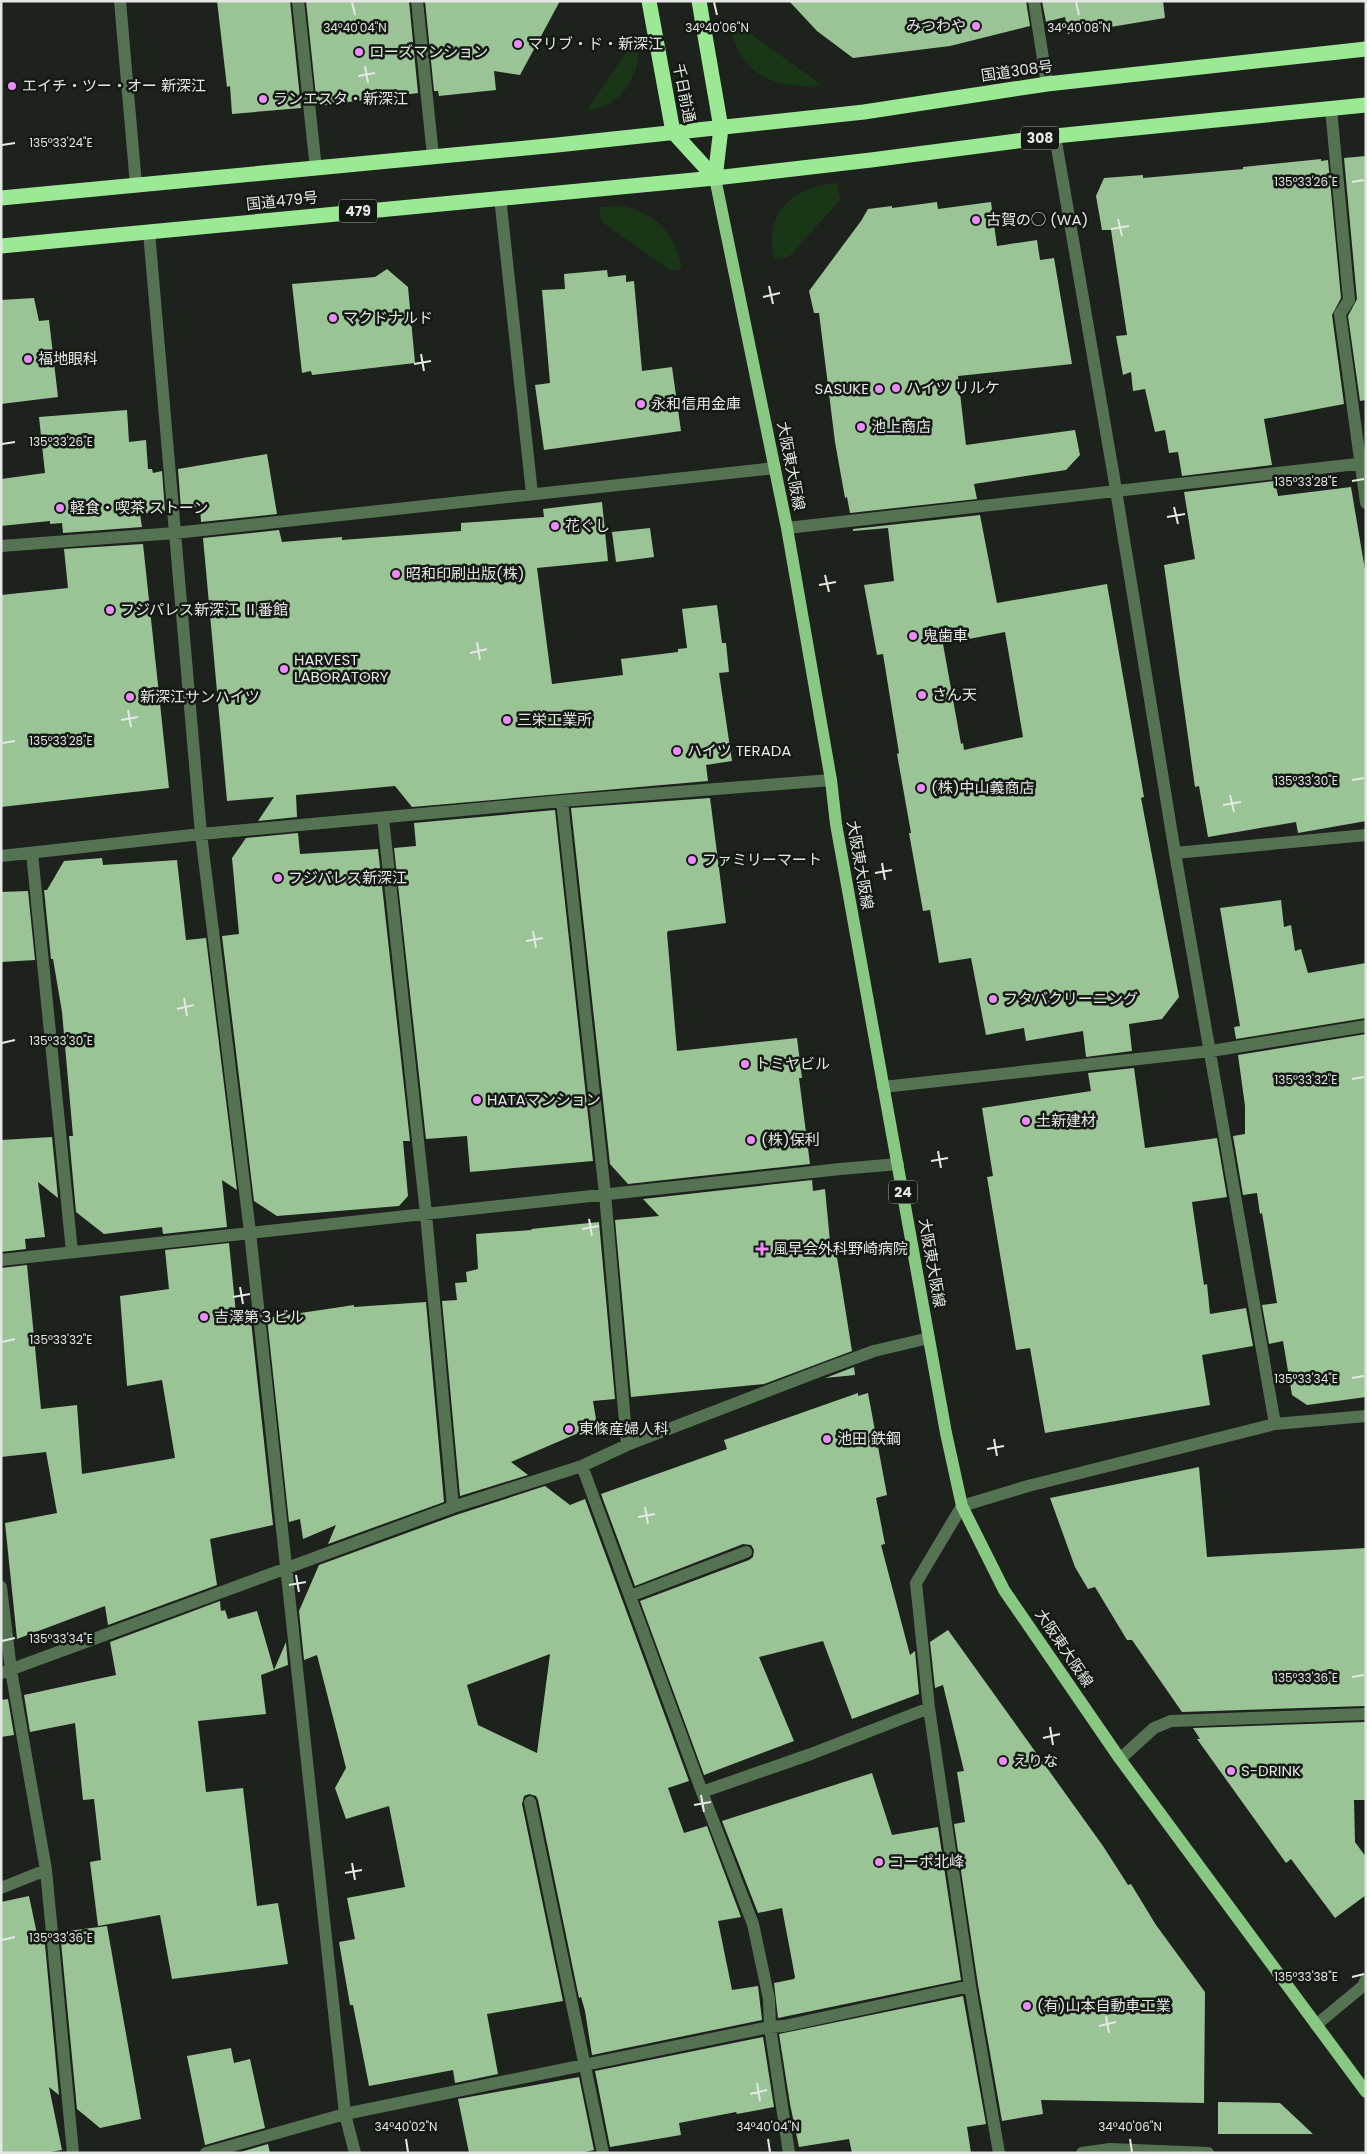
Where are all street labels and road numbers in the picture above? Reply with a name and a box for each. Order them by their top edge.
street label: 国道308号 [979,55,1054,86]
street label: 千日前通 [668,61,701,124]
road number: 308 [1021,126,1059,150]
street label: 国道479号 [245,186,319,215]
road number: 479 [339,200,377,222]
street label: 大阪東大阪線 [773,420,810,512]
street label: 大阪東大阪線 [842,819,879,911]
road number: 24 [889,1180,917,1204]
street label: 大阪東大阪線 [914,1217,951,1309]
street label: 大阪東大阪線 [1031,1605,1098,1691]

